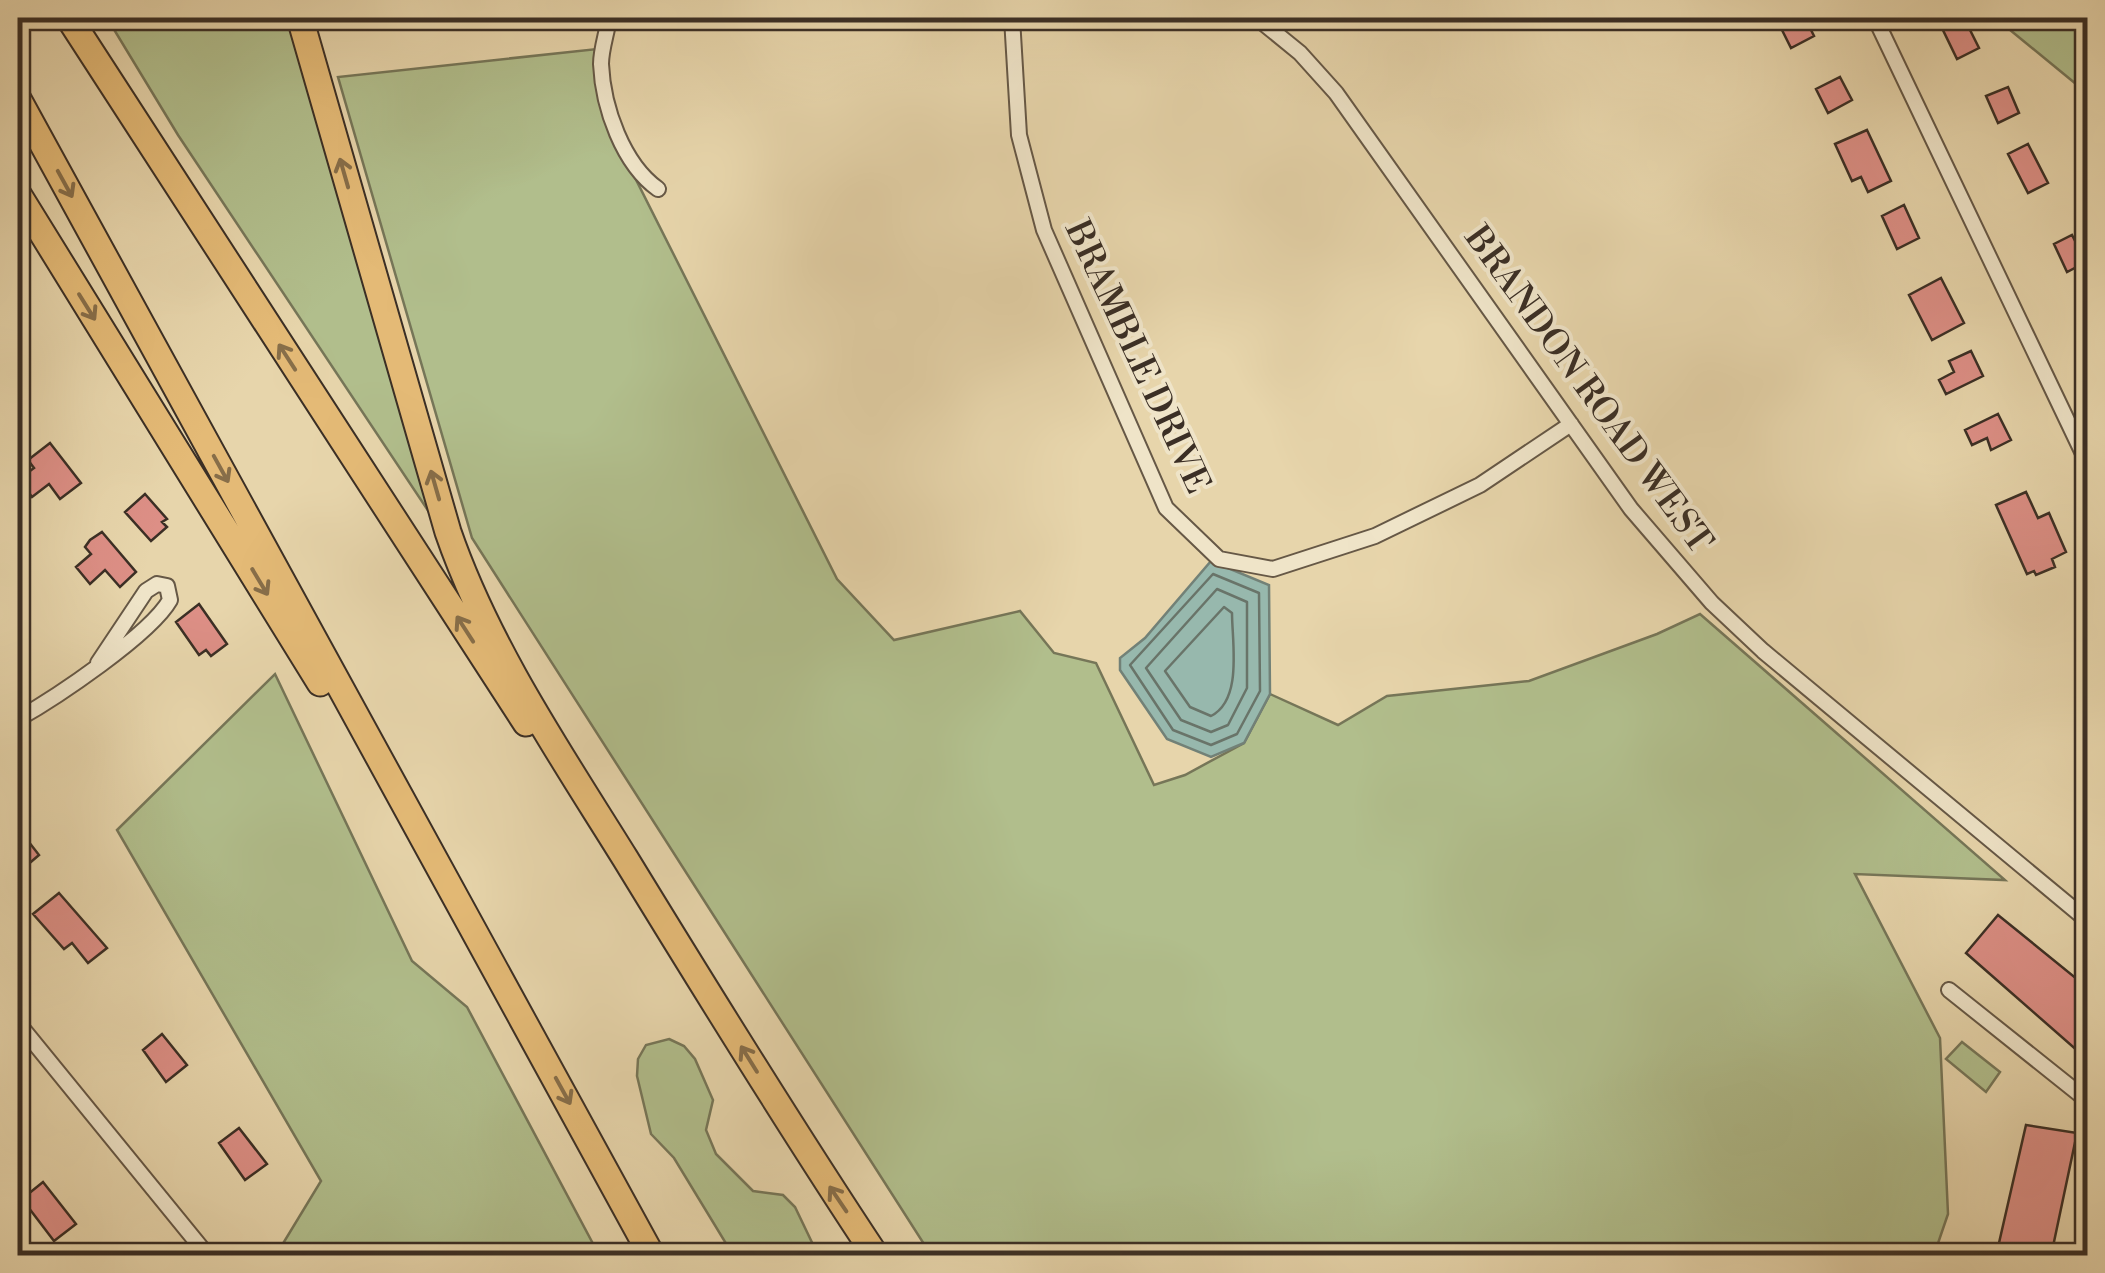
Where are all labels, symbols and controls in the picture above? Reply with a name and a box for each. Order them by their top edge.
one-way arrow [333,158,352,189]
one-way arrow [55,169,75,199]
street label: BRAMBLE DRIVE [1055,213,1219,500]
street label: BRANDON ROAD WEST [1454,217,1721,562]
one-way arrow [77,292,97,321]
one-way arrow [276,343,297,372]
one-way arrow [212,454,232,483]
one-way arrow [425,470,443,501]
one-way arrow [249,567,270,596]
one-way arrow [454,615,475,644]
one-way arrow [739,1046,759,1074]
one-way arrow [554,1076,574,1106]
one-way arrow [828,1186,848,1213]

